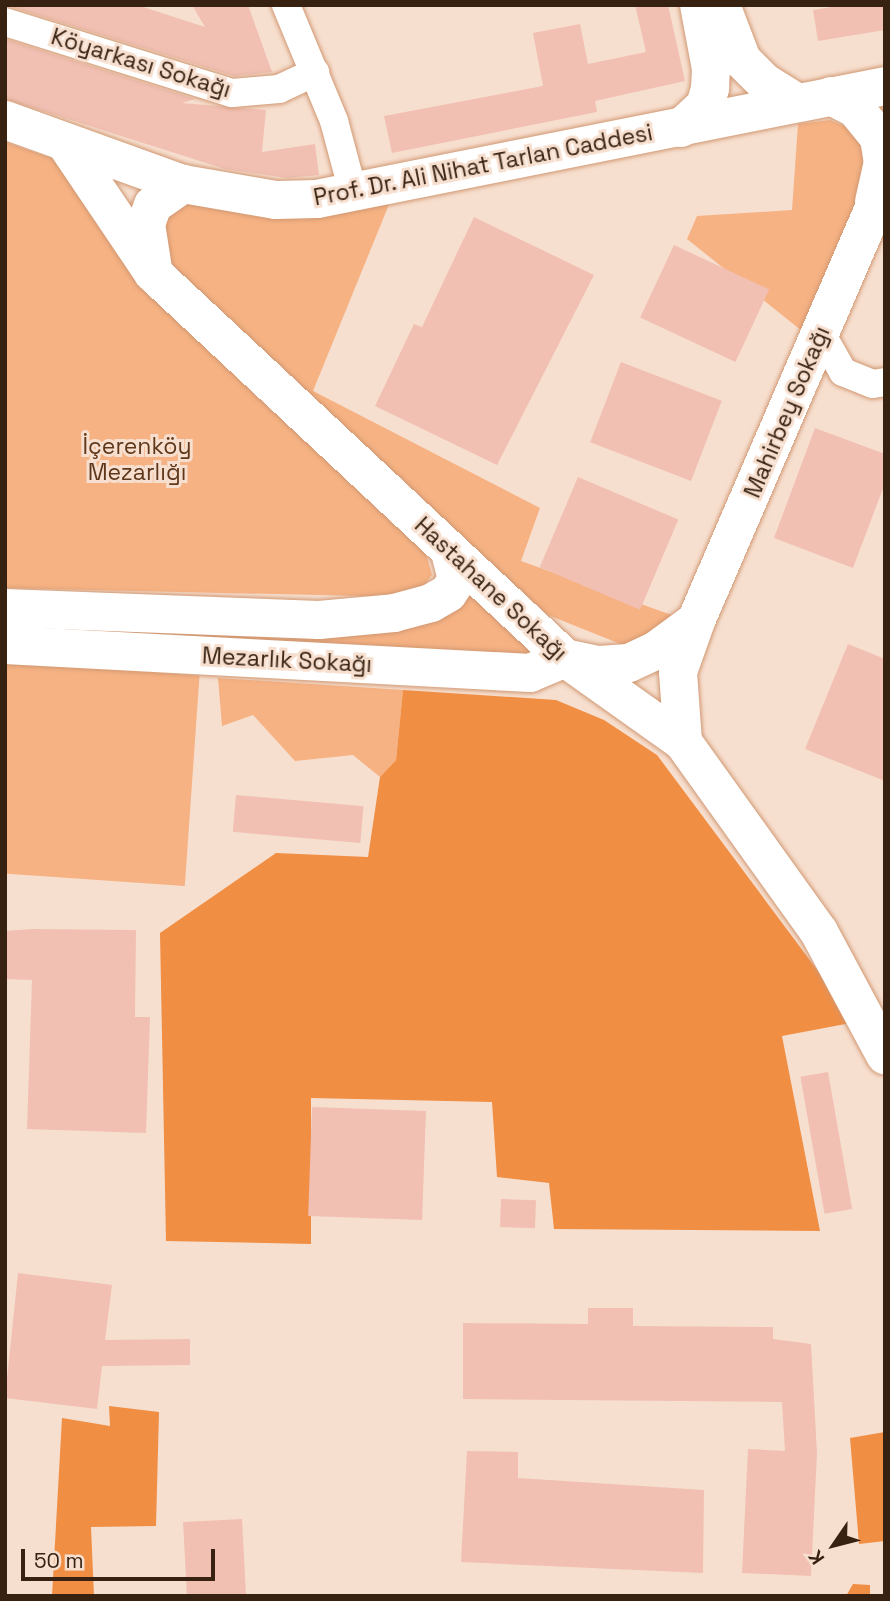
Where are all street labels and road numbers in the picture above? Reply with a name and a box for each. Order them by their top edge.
street label: Köyarkası Sokağı [48,23,234,103]
street label: Prof. Dr. Ali Nihat Tarlan Caddesi [310,118,656,212]
street label: Mahirbey Sokağı [738,322,836,502]
street label: Hastahane Sokağı [409,511,573,667]
street label: Mezarlık Sokağı [201,642,373,678]

